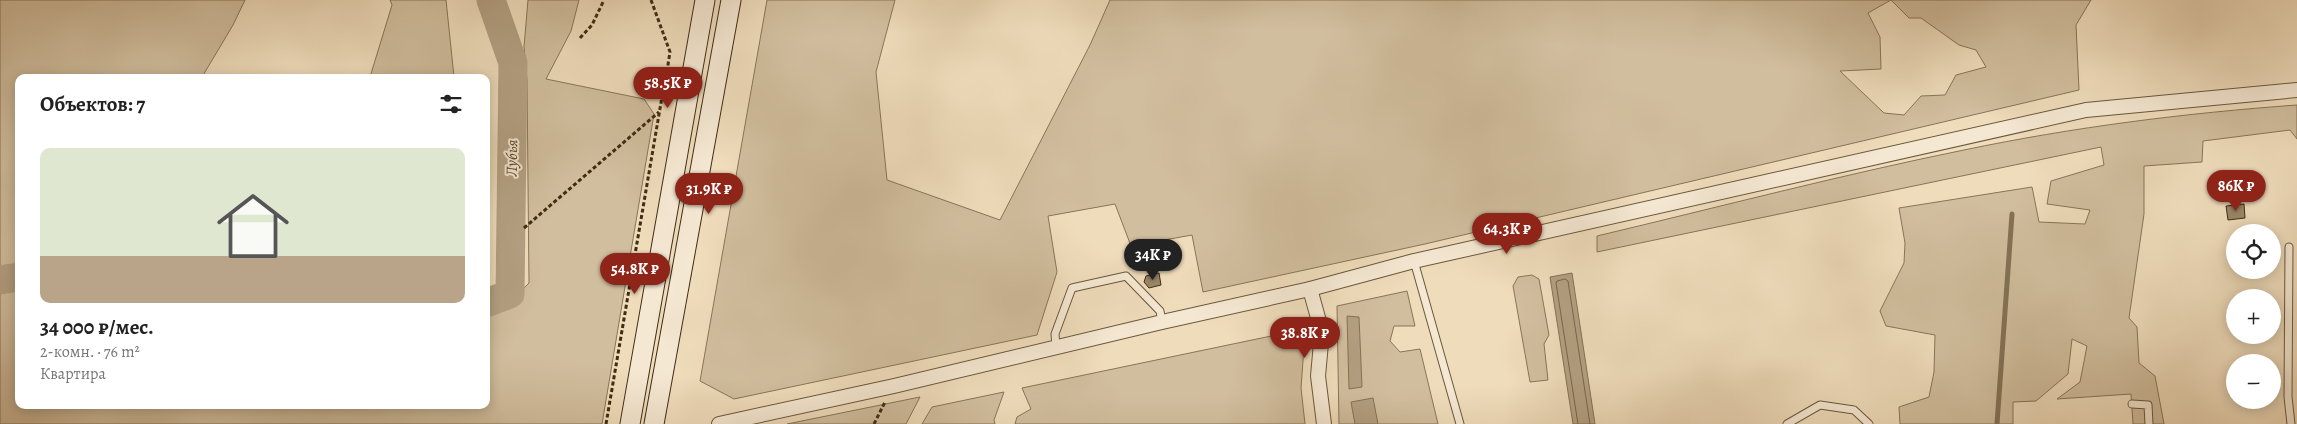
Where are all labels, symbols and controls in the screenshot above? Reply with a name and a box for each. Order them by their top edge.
pin: 58.5K ₽ [622,66,714,109]
text: 58.5K ₽ [644,72,692,94]
text: Объектов: 7 [40,90,145,118]
icon: filters [437,90,465,118]
water label: Лубья [501,139,523,178]
pin: 86K ₽ [2201,170,2271,212]
pin: 31.9K ₽ [663,172,755,215]
text: 86K ₽ [2218,175,2254,197]
text: 31.9K ₽ [686,178,732,200]
icon: home [208,181,298,271]
pin: 64.3K ₽ [1461,212,1553,255]
text: 64.3K ₽ [1483,218,1531,240]
map controls [2226,224,2281,409]
button: locate [2226,224,2281,279]
pin: 34K ₽ [1118,238,1188,281]
text: 34K ₽ [1135,244,1171,266]
pin: 54.8K ₽ [589,252,681,295]
text: 54.8K ₽ [611,258,659,280]
button: + [2226,289,2281,344]
text: 34 000 ₽/мес. [40,313,154,341]
pin: 38.8K ₽ [1259,316,1351,359]
text: 38.8K ₽ [1281,322,1329,344]
text: 2-комн. · 76 m² [40,341,140,363]
button: − [2226,354,2281,409]
text: Квартира [40,363,106,385]

